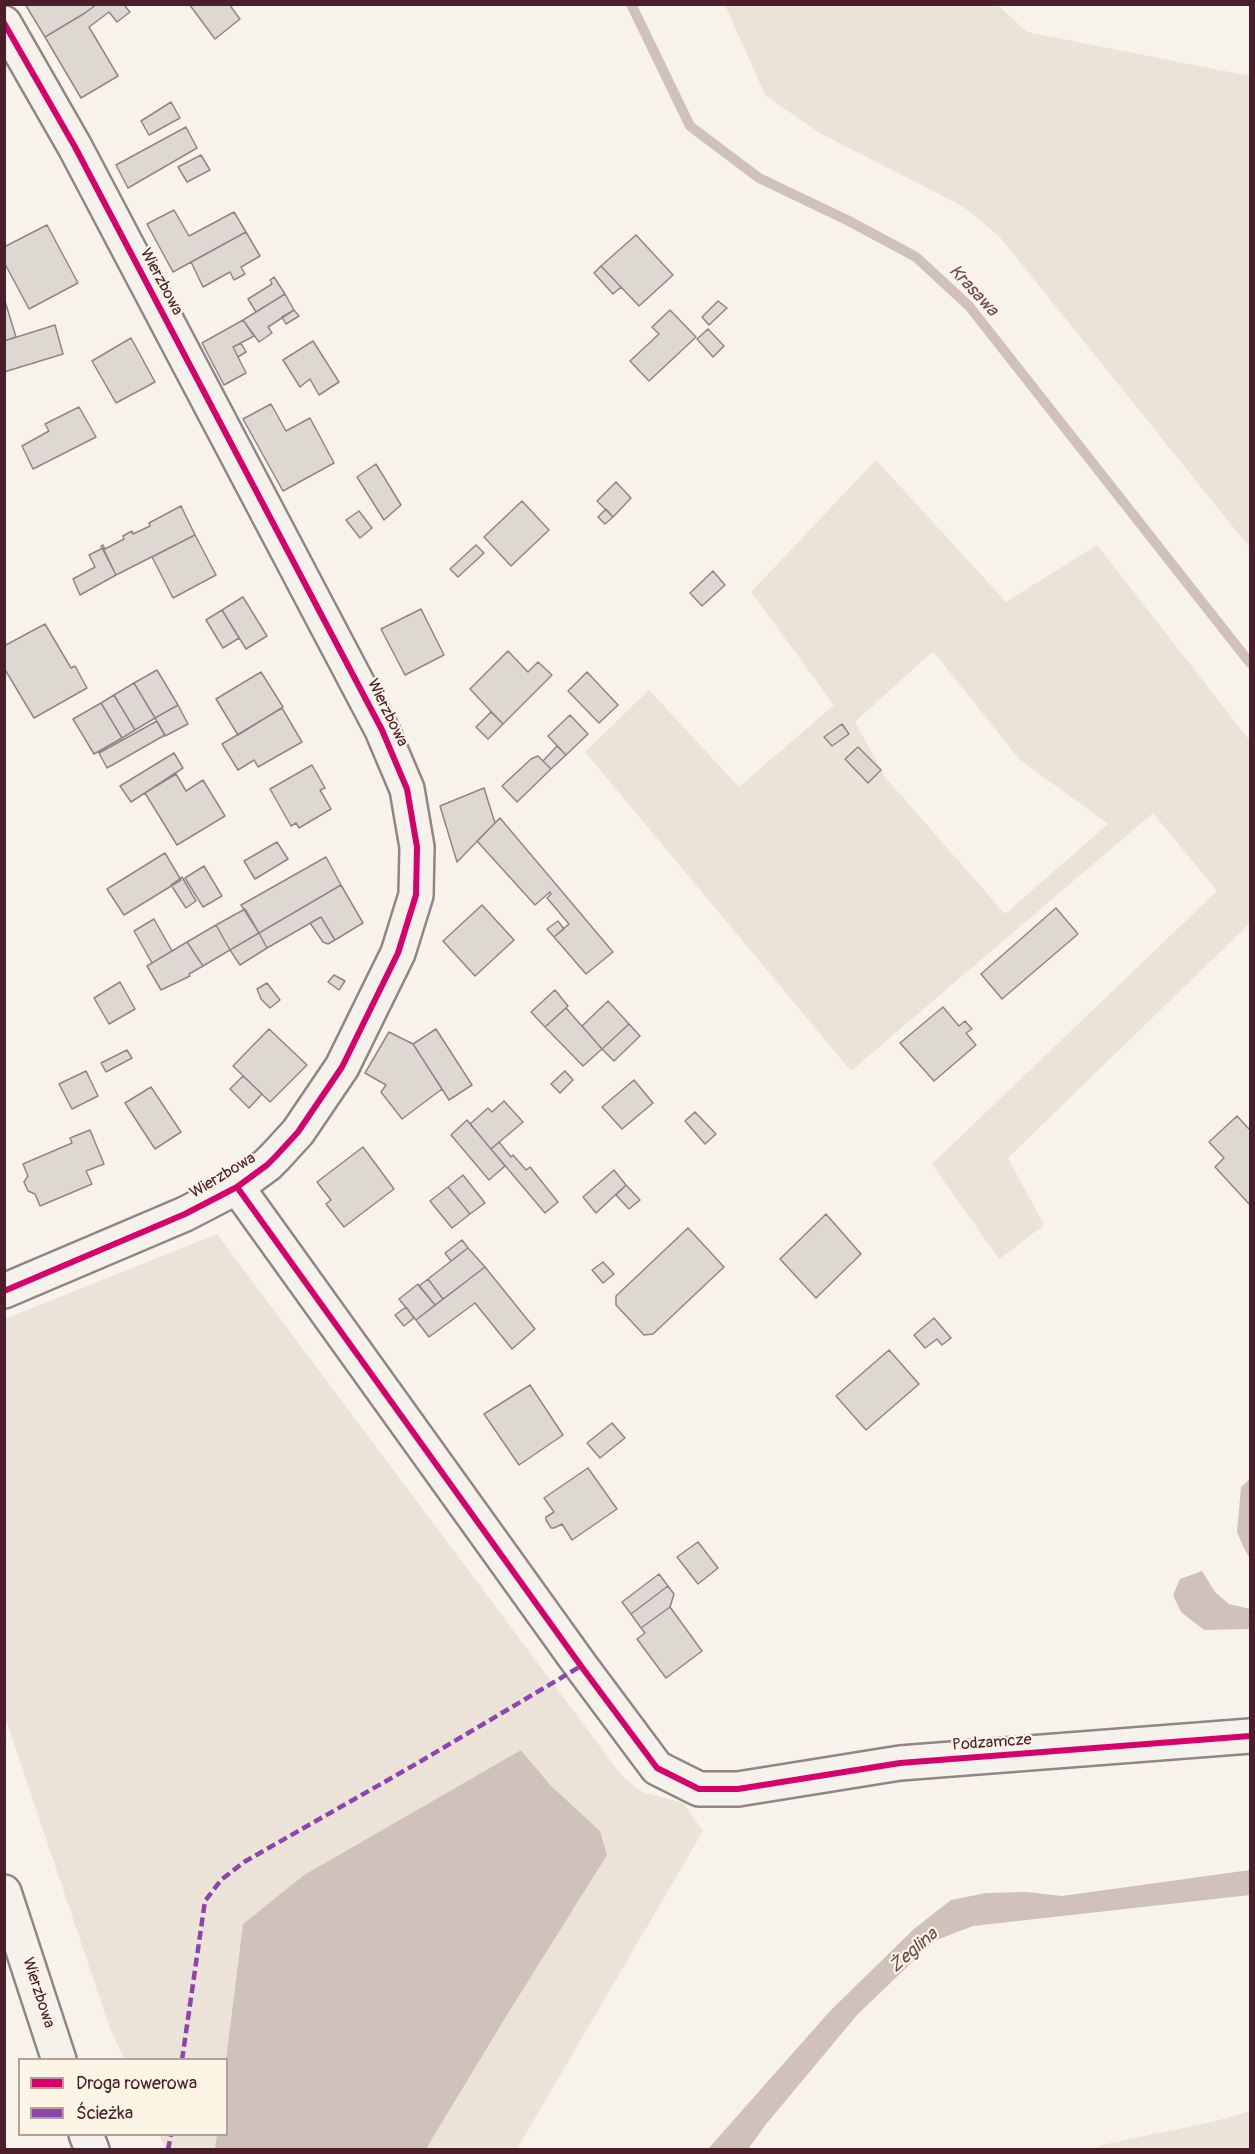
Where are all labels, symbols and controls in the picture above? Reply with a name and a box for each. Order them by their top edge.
street label: Wierzbowa [135,245,187,319]
water label: Krasawa [944,261,1002,321]
street label: Wierzbowa [362,676,412,750]
street label: Wierzbowa [187,1149,259,1203]
street label: Podzamcze [952,1731,1032,1755]
water label: Żeglina [886,1924,942,1978]
street label: Wierzbowa [18,1955,58,2031]
legend [18,2058,228,2136]
text: Droga rowerowa [76,2072,197,2095]
text: Ścieżka [76,2102,133,2125]

